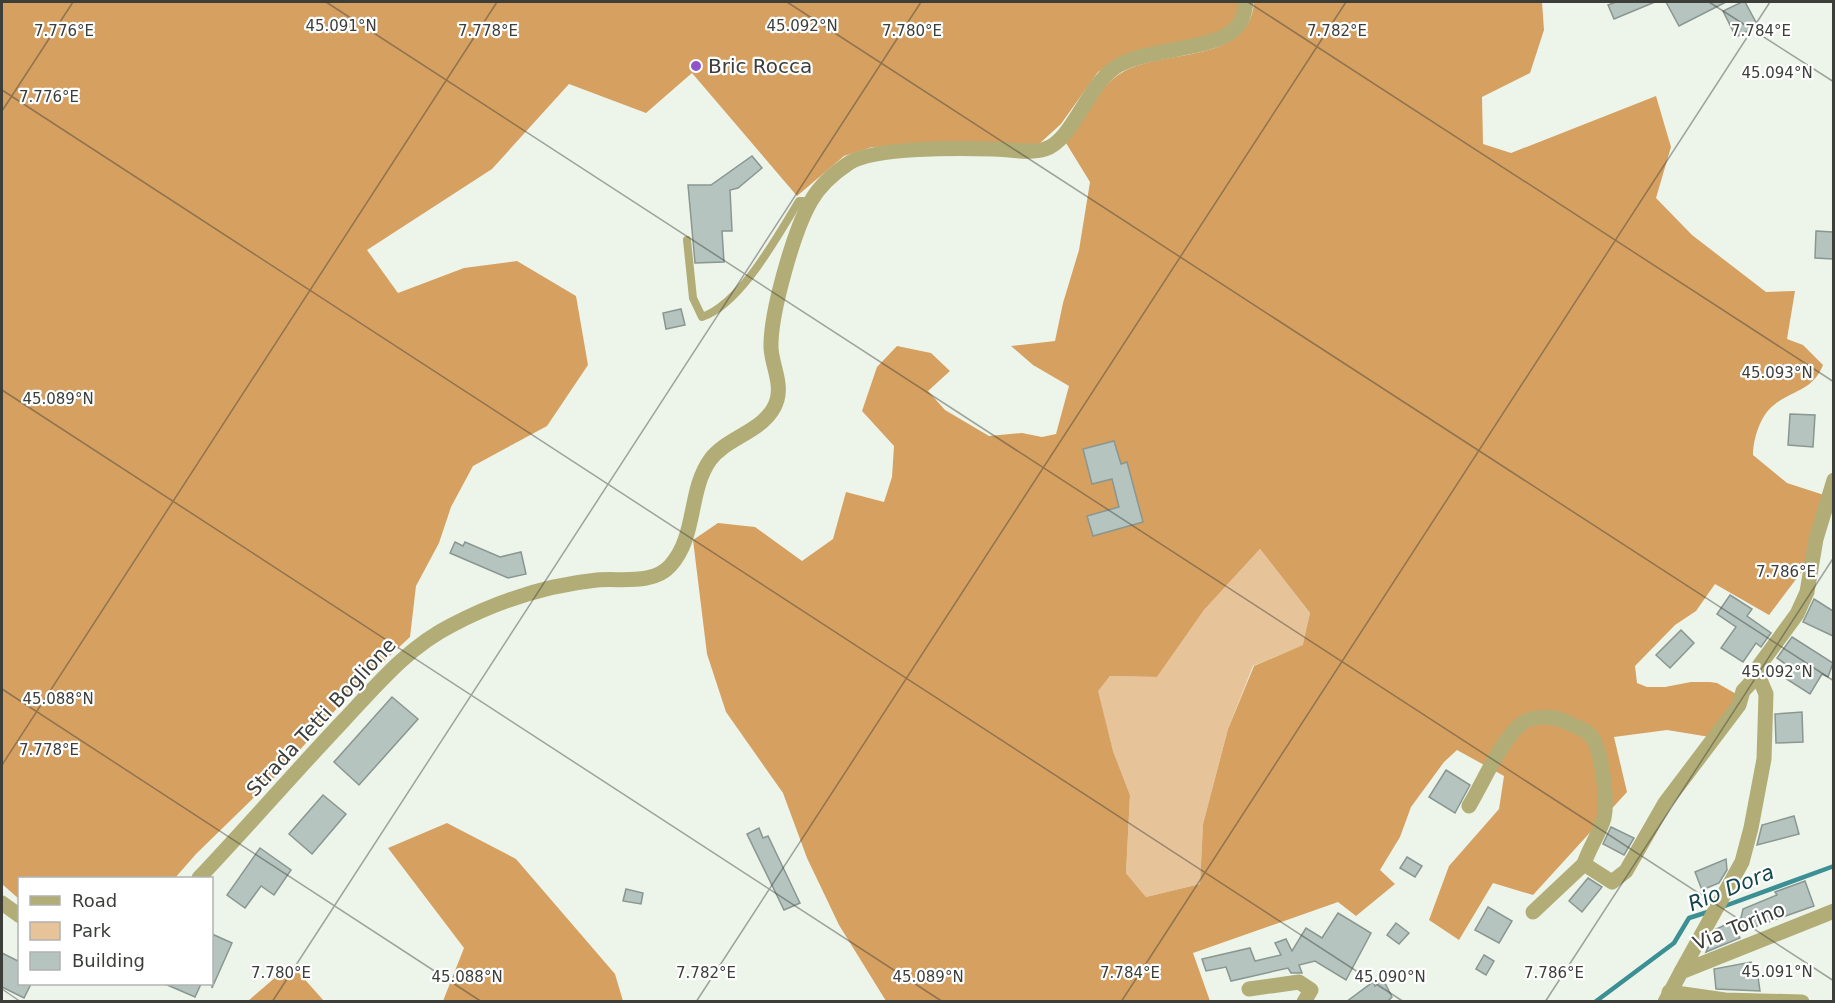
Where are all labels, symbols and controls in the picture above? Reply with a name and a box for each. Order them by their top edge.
text: 45.091°N [305,17,377,35]
text: 45.092°N [766,17,838,35]
text: 7.776°E [34,22,94,40]
text: 7.778°E [458,22,518,40]
text: 7.780°E [882,22,942,40]
text: 7.782°E [1307,22,1367,40]
text: 7.784°E [1731,22,1791,40]
place label: Bric Rocca [708,54,812,78]
marker: Bric Rocca [689,59,703,73]
text: 45.094°N [1741,64,1813,82]
text: 7.776°E [19,88,79,106]
text: 45.093°N [1741,364,1813,382]
text: 45.089°N [22,390,94,408]
text: 7.786°E [1756,563,1816,581]
street label: Strada Tetti Boglione [241,633,401,801]
text: 45.092°N [1741,663,1813,681]
text: 45.088°N [22,690,94,708]
text: 7.778°E [19,741,79,759]
water label: Rio Dora [1685,860,1777,916]
legend [18,877,213,985]
text: Road [72,890,117,911]
street label: Via Torino [1689,897,1789,955]
text: Park [72,920,111,941]
text: Building [72,950,145,971]
text: 45.091°N [1741,963,1813,981]
text: 7.780°E [251,964,311,982]
text: 7.782°E [676,964,736,982]
text: 7.784°E [1100,964,1160,982]
text: 7.786°E [1524,964,1584,982]
text: 45.088°N [431,968,503,986]
text: 45.089°N [892,968,964,986]
text: 45.090°N [1354,968,1426,986]

